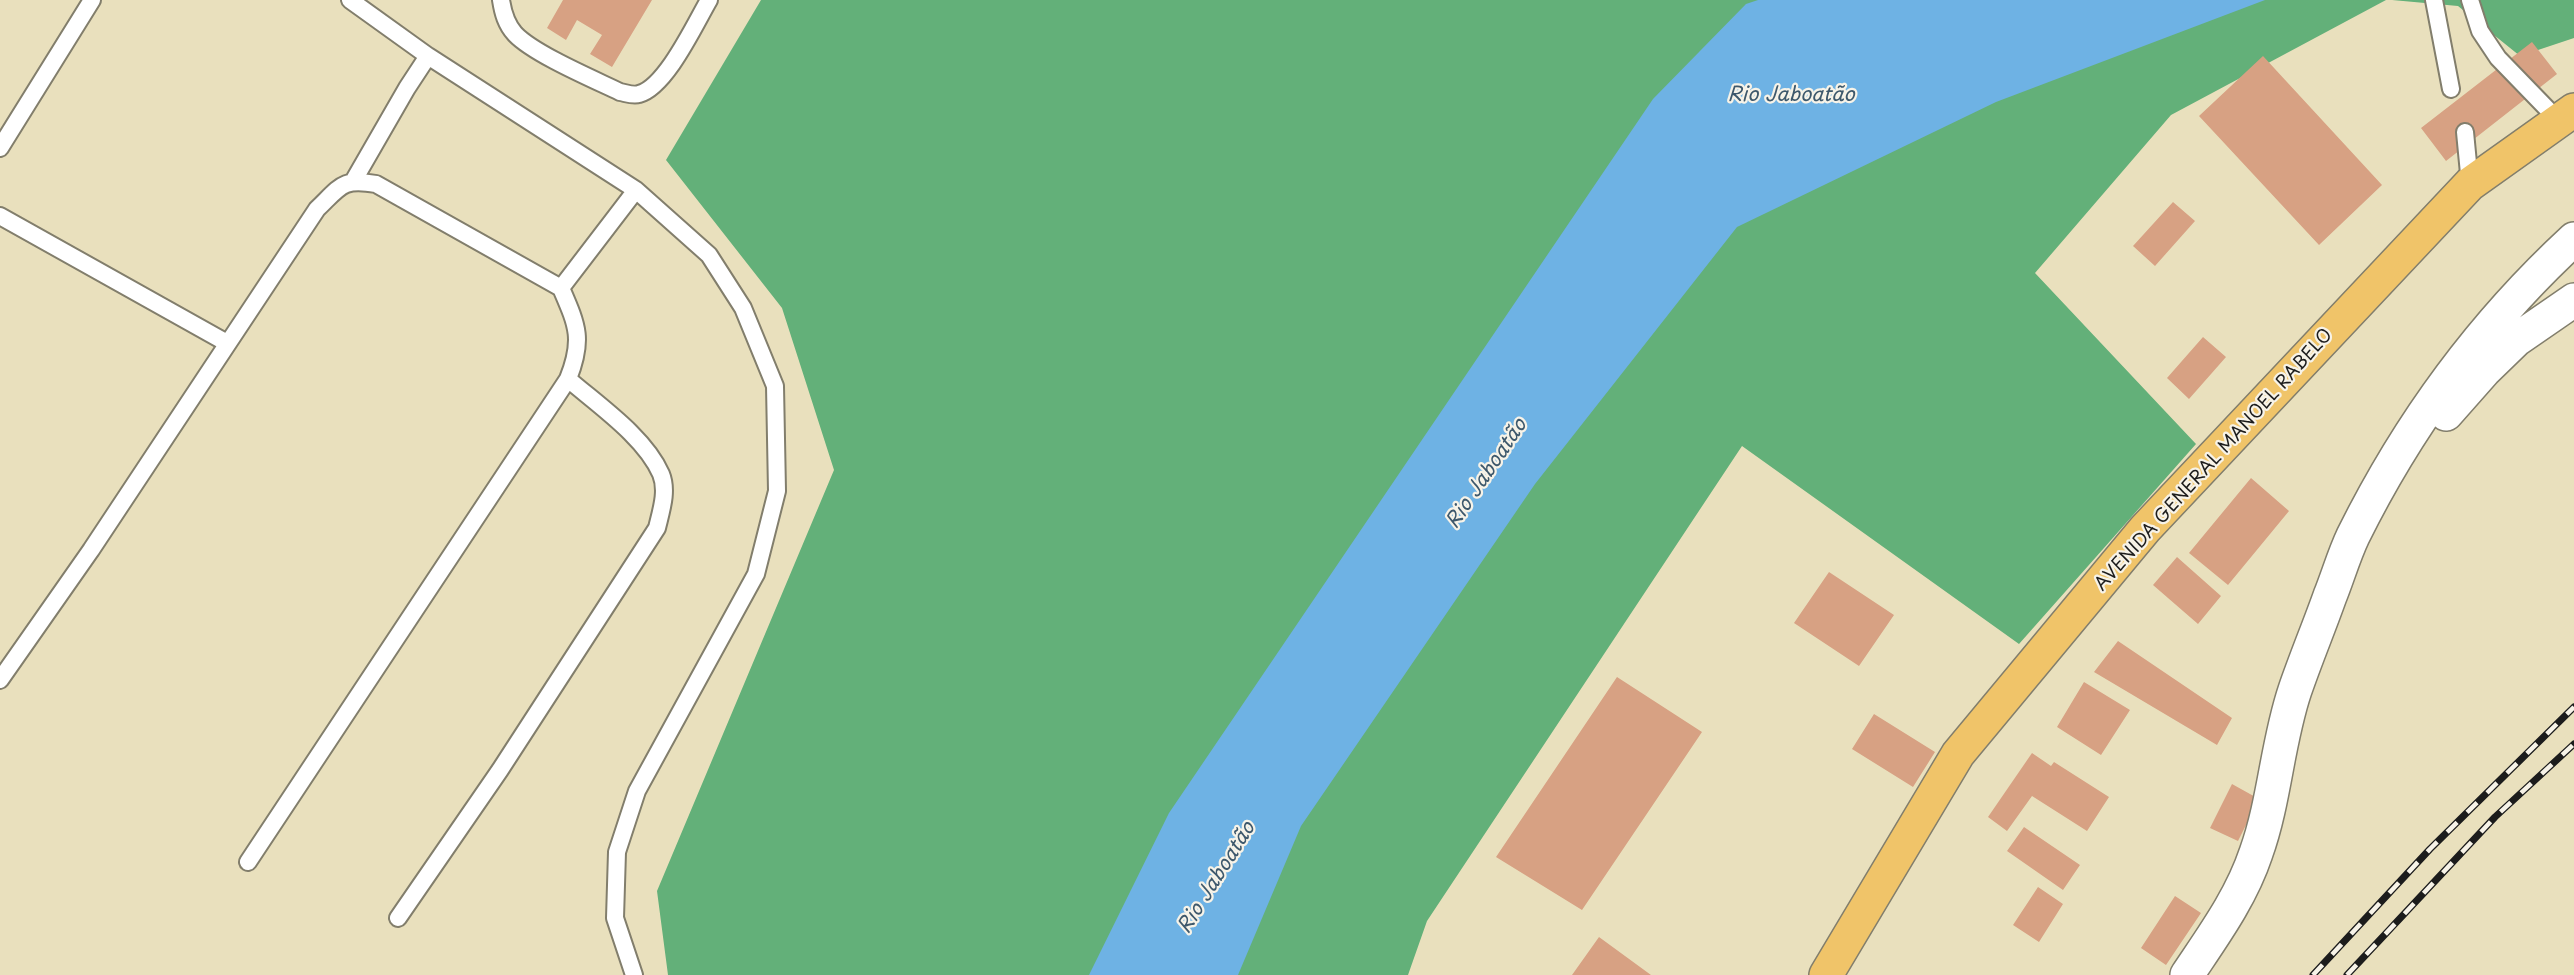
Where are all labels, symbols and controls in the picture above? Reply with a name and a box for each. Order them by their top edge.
water label: Rio Jaboatão [1727,83,1855,107]
street label: AVENIDA GENERAL MANOEL RABELO [2091,325,2337,595]
water label: Rio Jaboatão [1441,415,1533,533]
water label: Rio Jaboatão [1173,818,1261,938]

